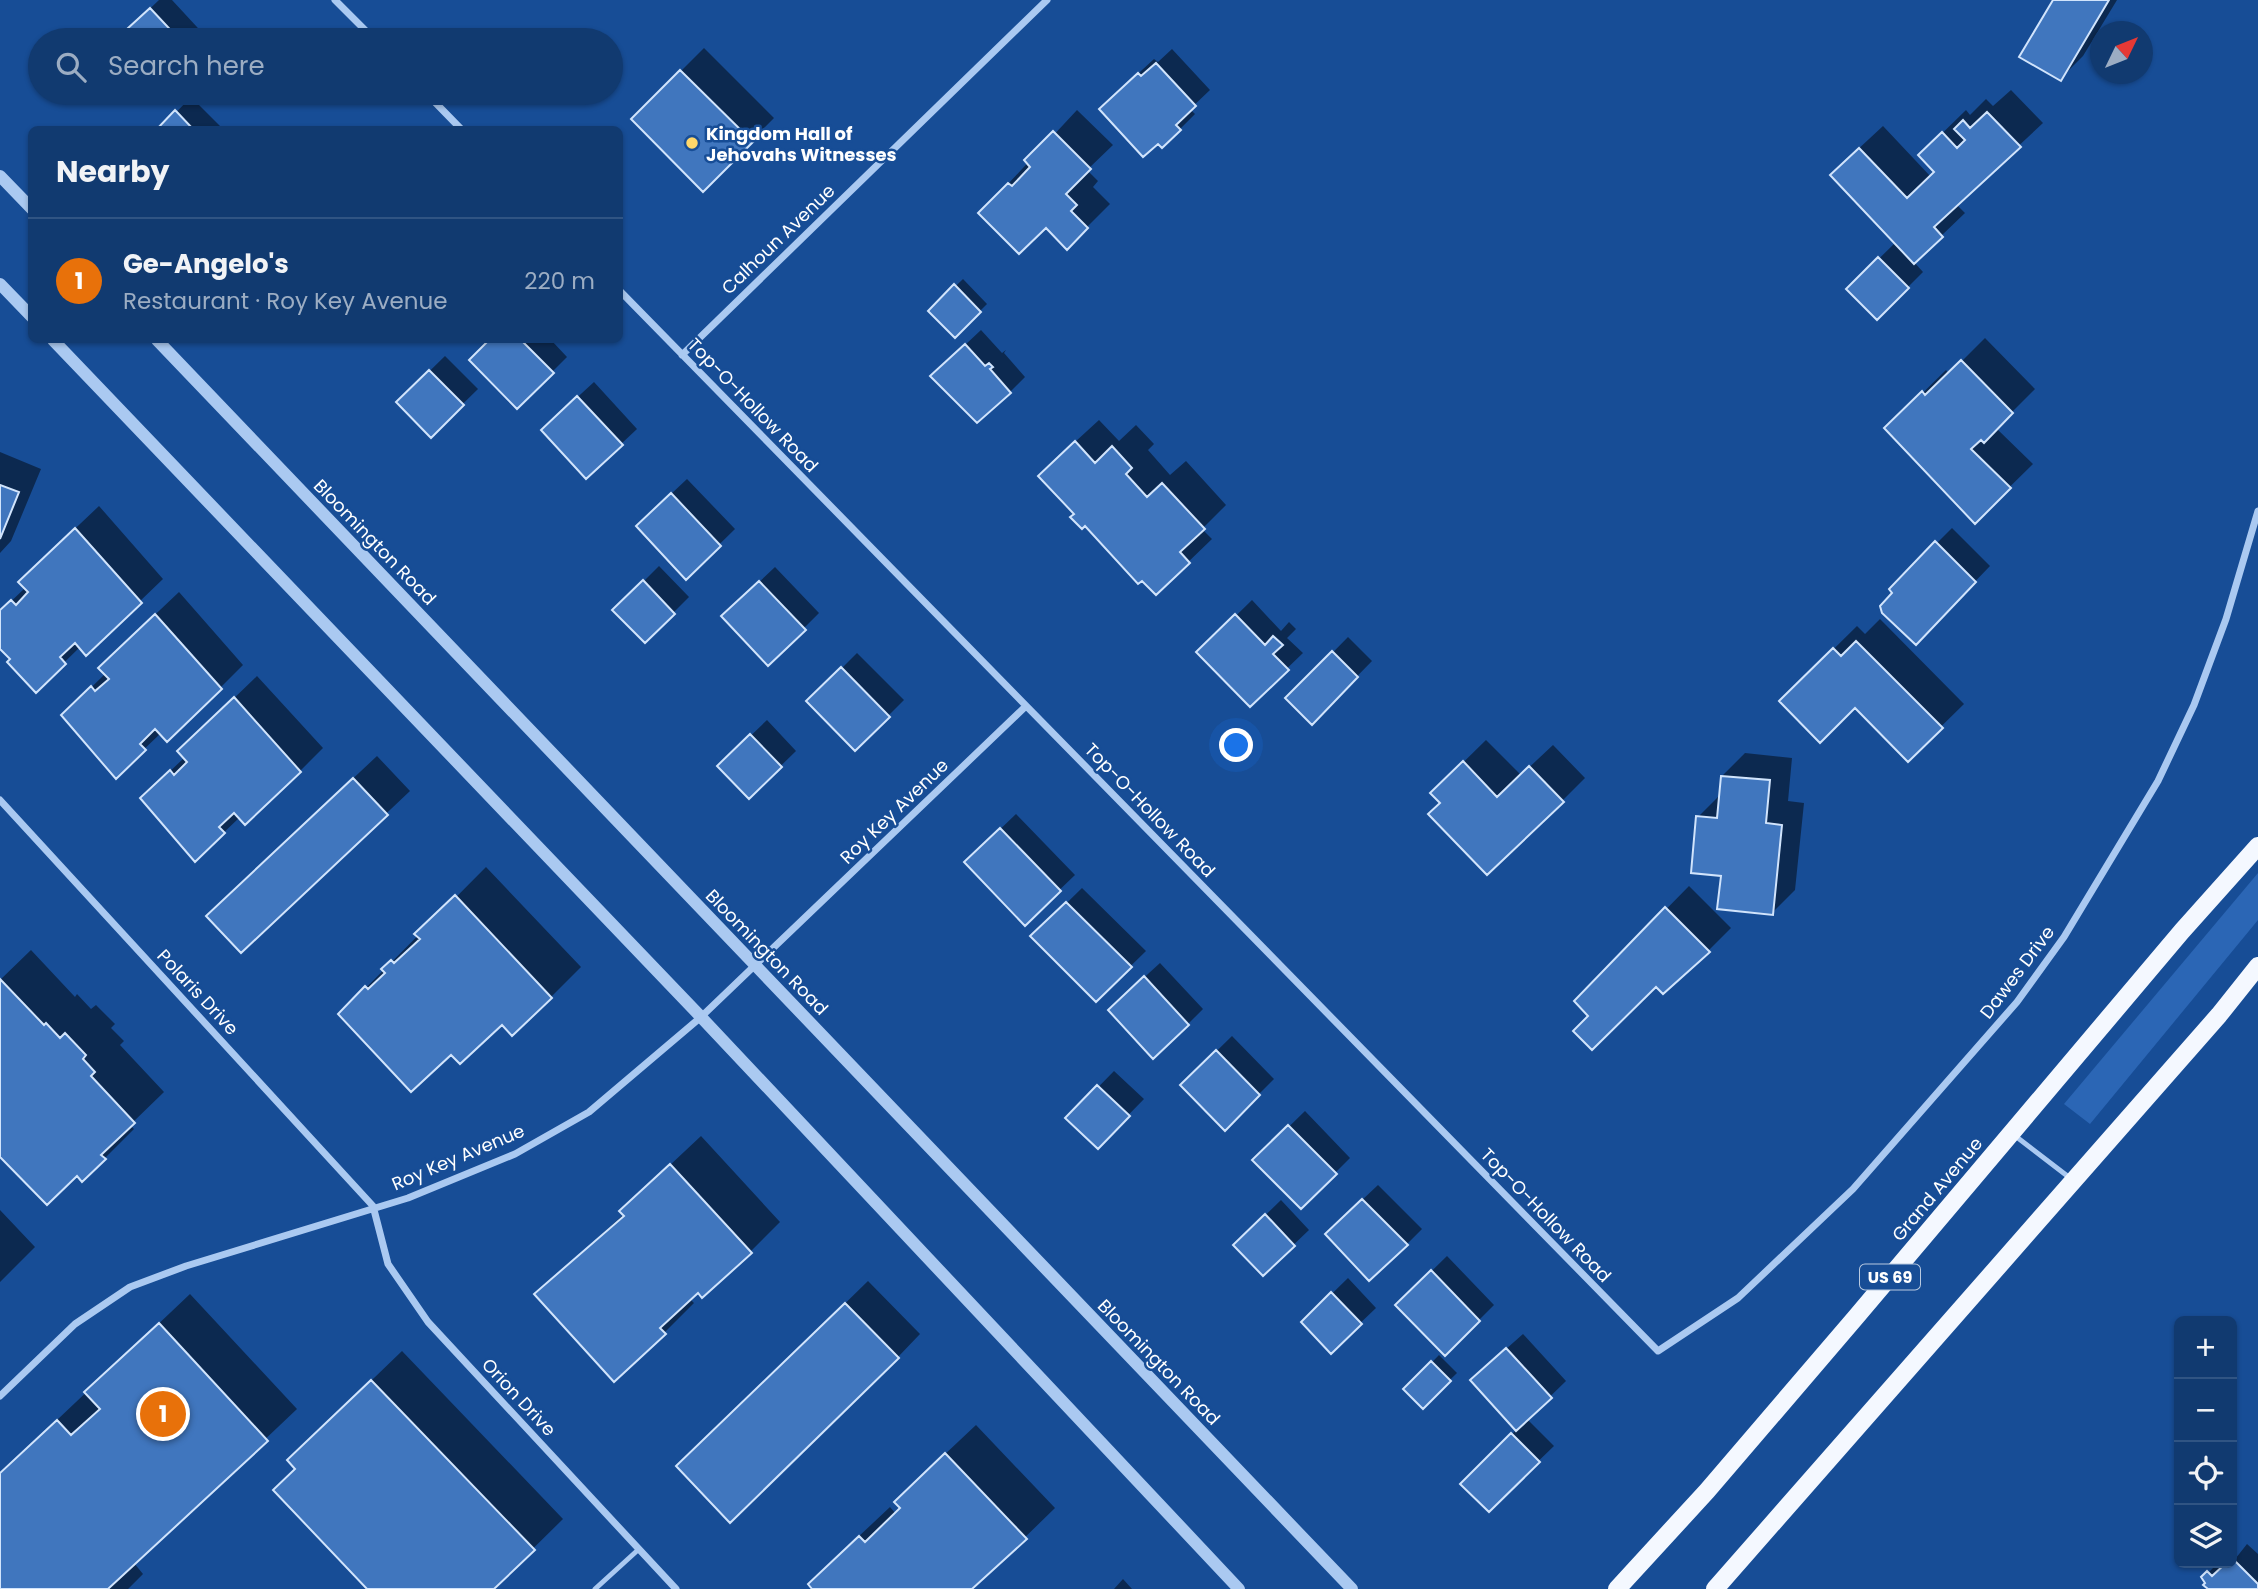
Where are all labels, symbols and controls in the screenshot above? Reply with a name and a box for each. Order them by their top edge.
north arrow [2090,21,2153,84]
search box [28,28,623,105]
icon: search [52,48,90,86]
text: Search here [108,48,265,84]
place label: Kingdom Hall of Jehovahs Witnesses [706,121,897,167]
marker: Kingdom Hall of Jehovahs Witnesses [684,135,700,151]
text: Nearby [56,150,170,193]
street label: Calhoun Avenue [716,178,840,300]
text: Ge-Angelo's [123,246,289,282]
text: 1 [75,265,83,297]
text: 220 m [524,265,595,297]
text: Restaurant · Roy Key Avenue [123,285,448,317]
street label: Top-O-Hollow Road [682,332,824,478]
street label: Bloomington Road [308,473,442,611]
your location [1219,728,1253,762]
street label: Top-O-Hollow Road [1079,737,1221,883]
street label: Roy Key Avenue [834,753,954,869]
street label: Bloomington Road [700,883,834,1021]
street label: Dawes Drive [1974,920,2060,1024]
street label: Polaris Drive [152,944,244,1040]
street label: Roy Key Avenue [388,1118,528,1196]
street label: Grand Avenue [1886,1132,1988,1246]
street label: Top-O-Hollow Road [1475,1142,1617,1288]
road number: US 69 [1860,1264,1920,1289]
street label: Bloomington Road [1092,1293,1226,1431]
map controls [2174,1316,2237,1568]
button: + [2174,1316,2237,1379]
street label: Orion Drive [476,1353,562,1441]
button: − [2174,1379,2237,1442]
pin: 1 [140,1388,186,1440]
button: locate [2174,1442,2237,1505]
button: layers [2174,1505,2237,1568]

